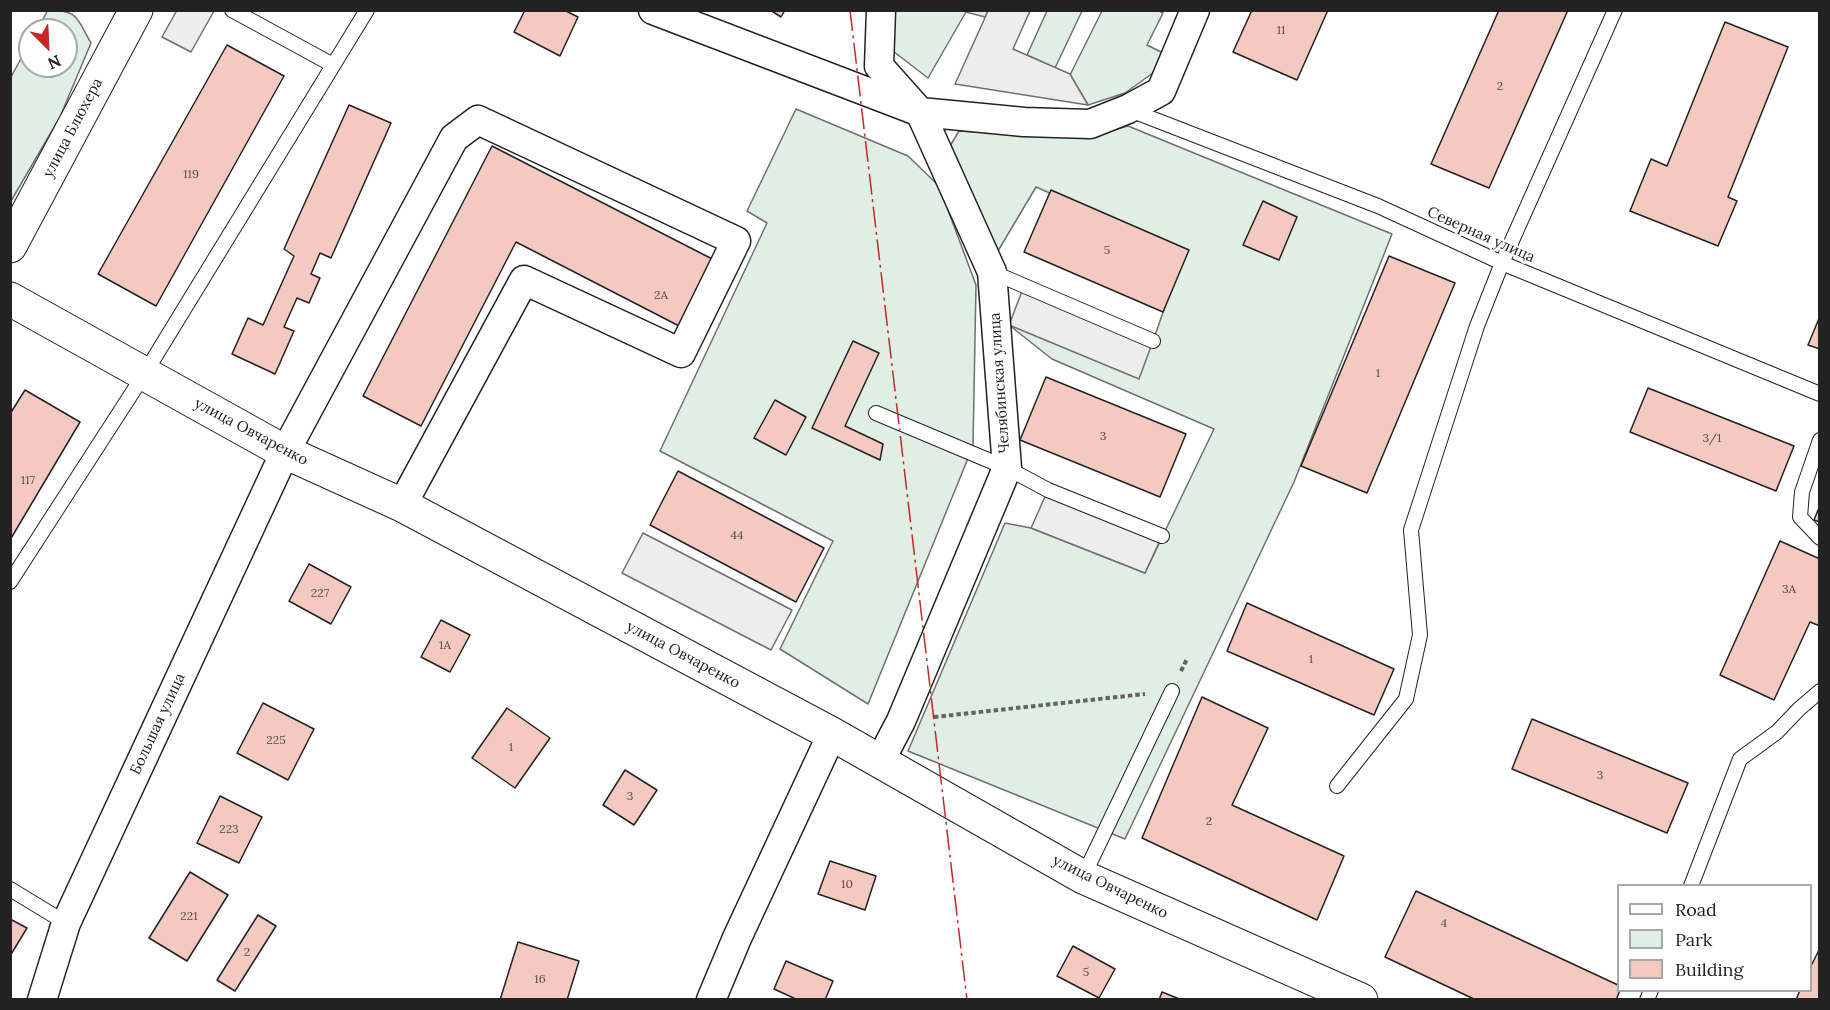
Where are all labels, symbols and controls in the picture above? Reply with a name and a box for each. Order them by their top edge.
north arrow [18,18,78,78]
house number: 11 [1277,24,1285,38]
text: N [45,51,64,74]
street label: улица Блюхера [39,75,107,181]
house number: 2 [1497,80,1503,94]
house number: 119 [183,168,199,182]
street label: Северная улица [1424,203,1538,267]
house number: 5 [1104,244,1110,258]
house number: 2А [654,289,668,303]
street label: Челябинская улица [986,312,1014,454]
house number: 1 [1376,367,1380,381]
street label: улица Овчаренко [191,394,311,470]
house number: 3 [1100,430,1106,444]
house number: 3/1 [1703,432,1721,446]
house number: 117 [21,474,35,488]
house number: 44 [730,529,744,543]
house number: 3А [1782,583,1796,597]
house number: 227 [311,587,329,601]
street label: улица Овчаренко [623,617,743,693]
house number: 1А [439,639,451,653]
house number: 1 [1309,653,1313,667]
street label: Большая улица [127,670,189,778]
house number: 225 [266,734,286,748]
house number: 1 [509,741,513,755]
house number: 3 [1597,769,1603,783]
house number: 3 [627,790,633,804]
house number: 2 [1206,815,1212,829]
house number: 223 [219,823,239,837]
street label: улица Овчаренко [1049,851,1171,923]
house number: 10 [841,878,853,892]
legend [1617,884,1812,992]
text: Road [1675,898,1717,921]
house number: 221 [180,910,198,924]
house number: 4 [1441,917,1447,931]
text: Park [1675,928,1712,951]
house number: 2 [244,946,250,960]
text: Building [1675,958,1743,981]
house number: 5 [1083,966,1089,980]
house number: 16 [534,973,546,987]

